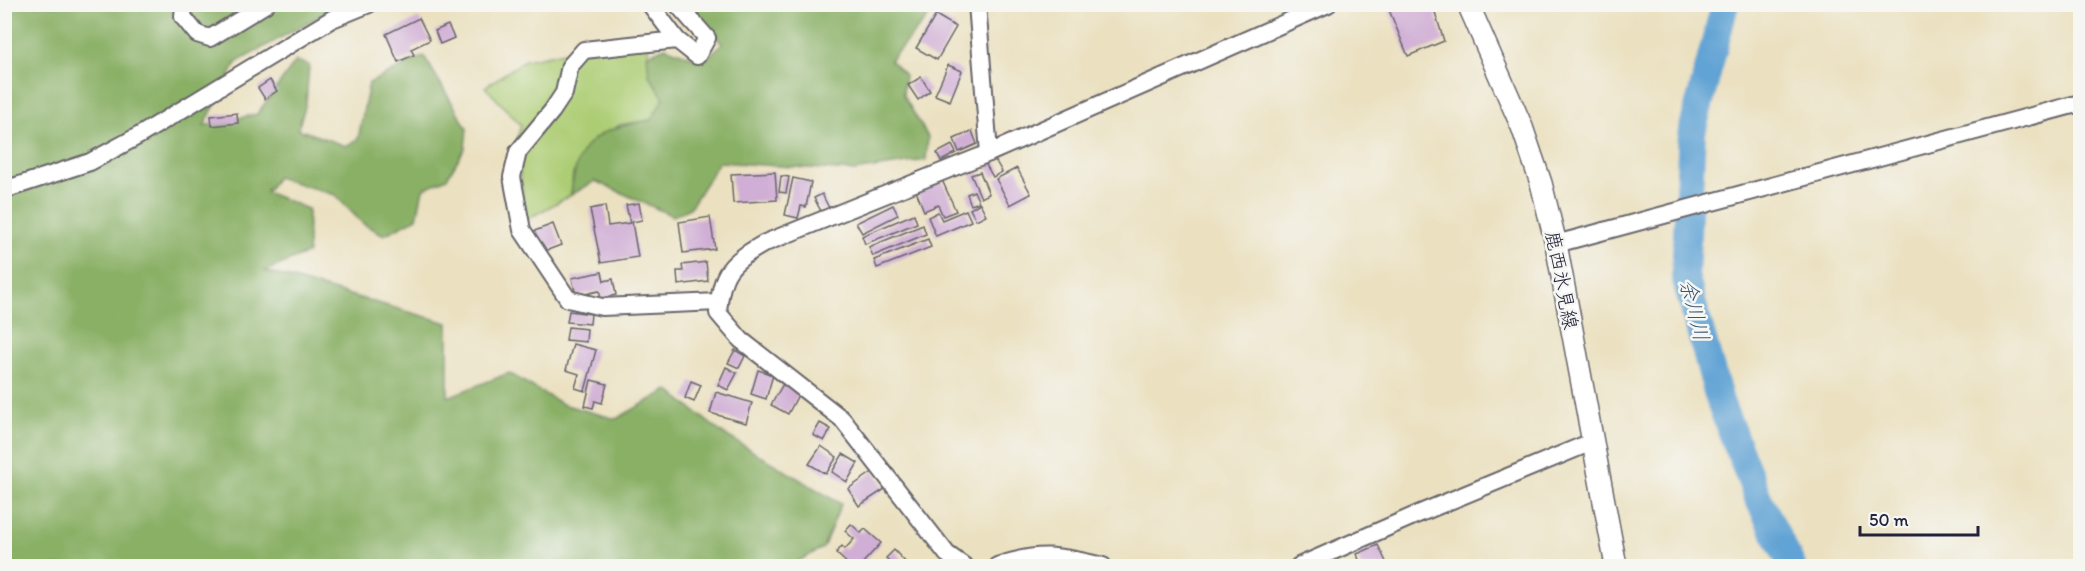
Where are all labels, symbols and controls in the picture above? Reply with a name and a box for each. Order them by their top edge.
street label: 鹿西氷見線 [1541,229,1583,331]
water label: 余川川 [1675,276,1715,344]
scale bar [1860,499,1978,537]
text: 50 m [1869,509,1909,531]

